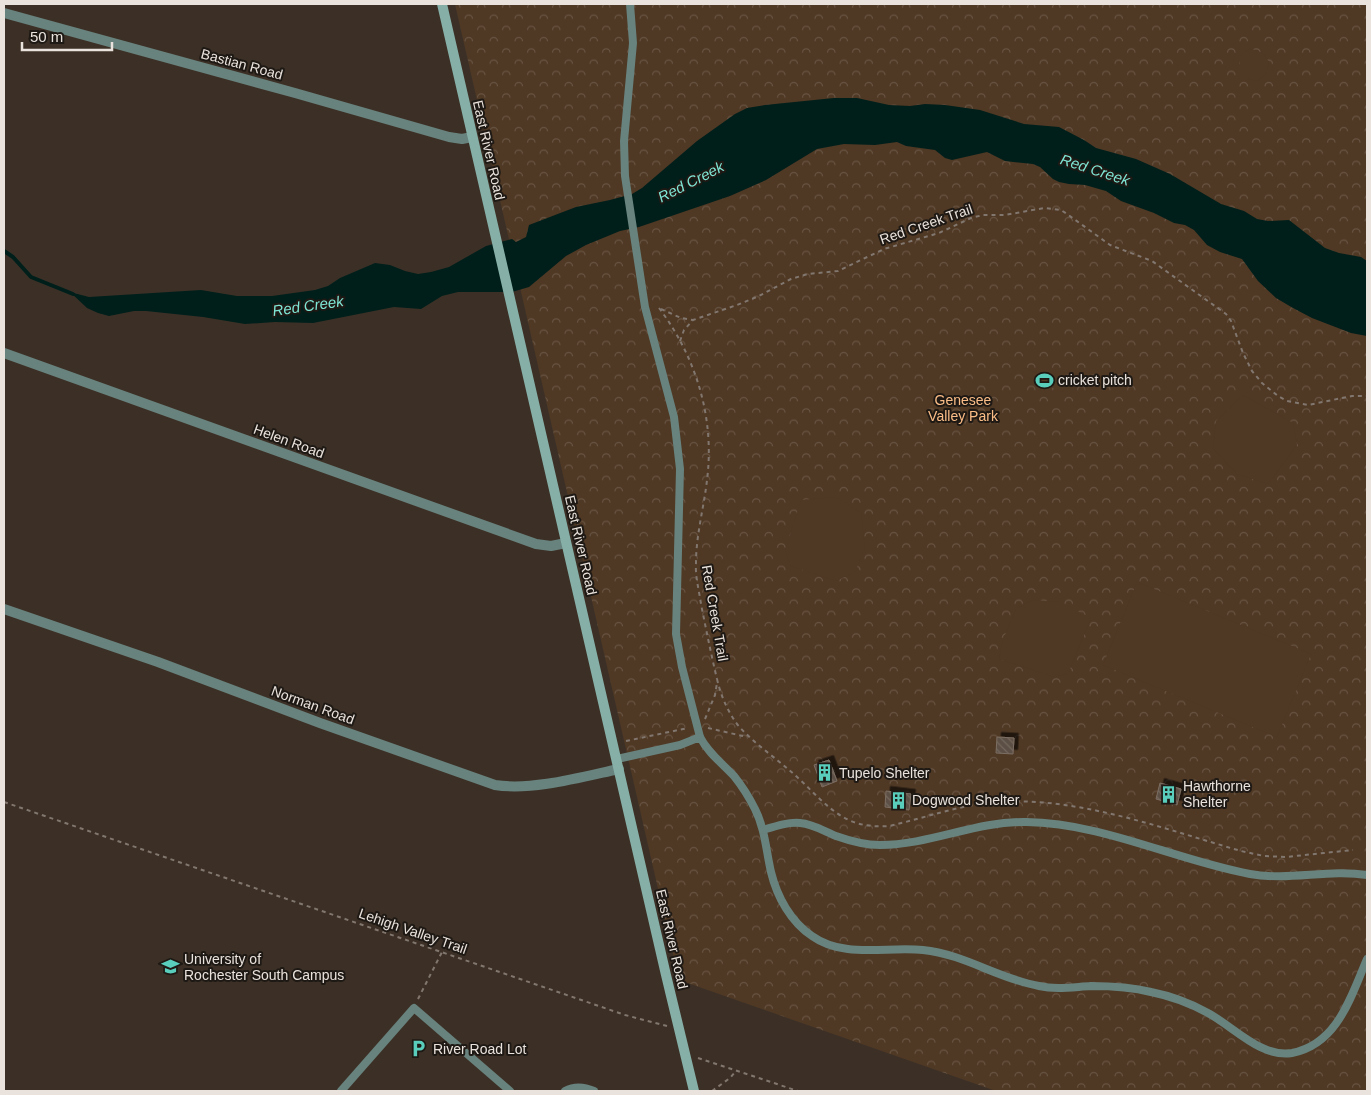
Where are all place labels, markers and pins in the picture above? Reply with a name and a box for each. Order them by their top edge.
sports icon: cricket pitch [1034,370,1054,390]
place label: cricket pitch [1058,372,1132,388]
building icon: Tupelo Shelter [815,763,835,783]
place label: Tupelo Shelter [839,765,930,781]
place label: Hawthorne Shelter [1183,778,1251,810]
building icon: Hawthorne Shelter [1159,784,1179,804]
building icon: Dogwood Shelter [888,790,908,810]
place label: Dogwood Shelter [912,792,1020,808]
place label: University of Rochester South Campus [184,951,344,983]
school or university icon: University of Rochester South Campus [160,957,180,977]
parking icon: River Road Lot [409,1039,429,1059]
place label: River Road Lot [433,1041,526,1057]

